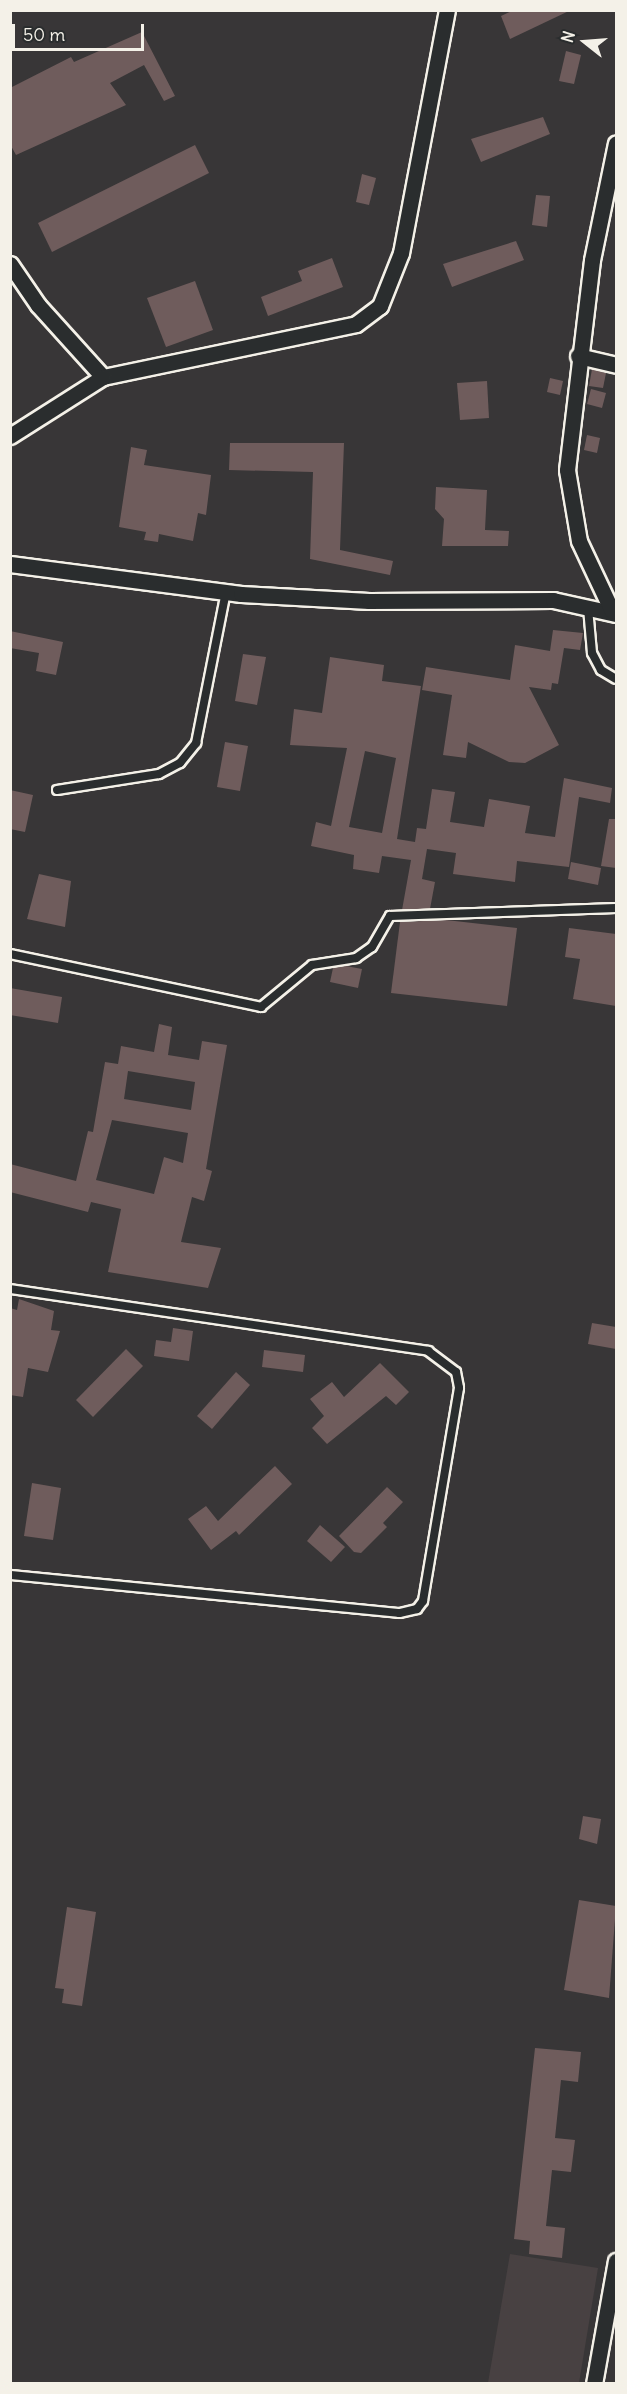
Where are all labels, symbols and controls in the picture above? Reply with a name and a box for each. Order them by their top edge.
scale bar [15,12,147,50]
north arrow [555,12,615,72]
text: 50 m [23,23,65,46]
text: N [557,29,579,45]

